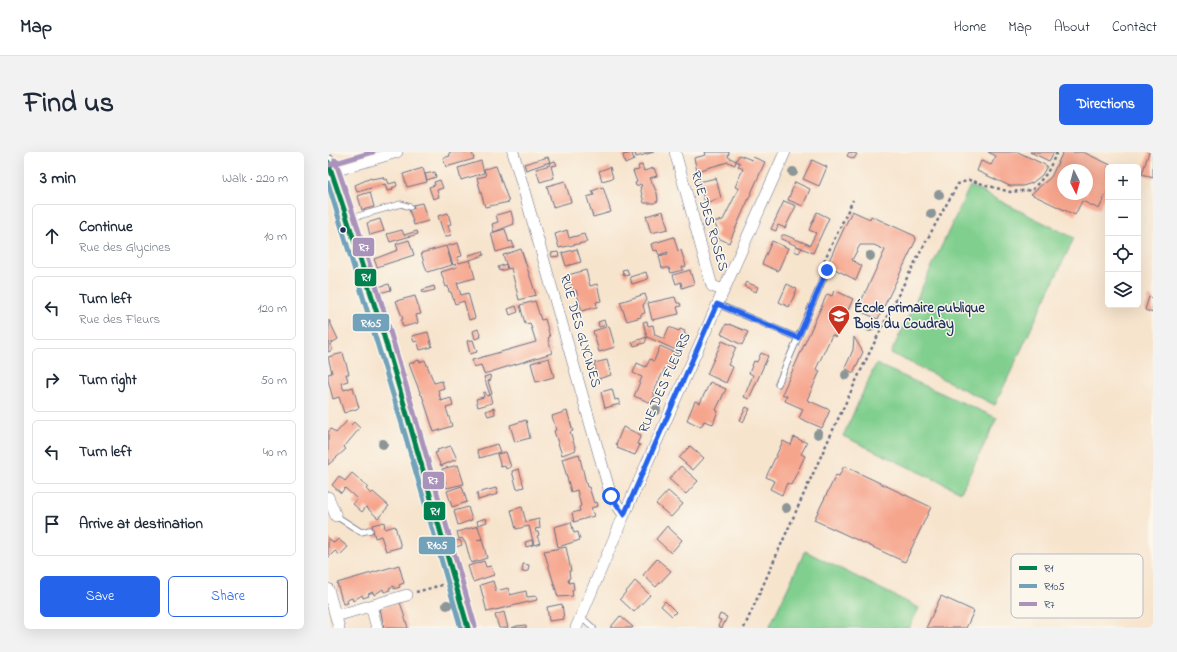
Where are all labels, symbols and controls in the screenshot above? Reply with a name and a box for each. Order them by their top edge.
text: Map [20,14,52,41]
text: Home [954,17,986,38]
text: Map [1008,17,1032,38]
text: About [1054,17,1090,38]
text: Contact [1112,17,1157,38]
text: Find us [24,84,114,125]
button: Directions [1059,84,1153,125]
north arrow [1057,164,1093,200]
map controls [1105,164,1141,308]
button: + [1105,164,1141,200]
text: 3 min [40,166,76,191]
street label: RUE DES ROSES [685,168,733,274]
text: Walk · 220 m [222,169,288,188]
button: − [1105,200,1141,236]
text: Continue [79,216,133,238]
icon: ahead [41,225,63,247]
unlabelled marker [338,225,348,235]
text: 10 m [264,227,287,246]
button: locate [1105,236,1141,272]
line badge: R7 [352,237,375,257]
text: Rue des Glycines [79,238,171,257]
text: R7 [358,240,370,256]
route end [818,261,836,279]
line badge: R1 [354,268,377,287]
text: R1 [360,270,371,286]
street label: RUE DES GLYCINES [554,272,606,390]
button: layers [1105,272,1141,308]
text: Turn left [79,288,132,310]
icon: left [41,297,63,319]
place label: École primaire publique Bois du Coudray [853,298,985,337]
text: 120 m [257,299,287,318]
school or university icon: École primaire publique Bois du Coudray [826,303,852,336]
text: Rue des Fleurs [79,310,160,329]
line badge: R105 [352,313,390,332]
text: R105 [360,316,382,332]
street label: RUE DES FLEURS [633,329,697,437]
icon: right [41,369,63,391]
text: Turn right [79,369,137,391]
text: 50 m [261,371,287,390]
icon: left [41,441,63,463]
text: Turn left [79,441,132,463]
text: 40 m [263,443,287,462]
line badge: R7 [422,471,445,490]
text: R7 [427,473,439,489]
route start [602,487,620,505]
line badge: R1 [423,501,446,521]
text: R1 [429,504,440,520]
icon: arrive [41,513,63,535]
text: Arrive at destination [79,513,203,535]
line badge: R105 [418,536,456,555]
text: R105 [426,538,448,554]
legend [1011,554,1143,618]
text: R1 [1044,561,1054,577]
button: Save [40,576,160,617]
button: Share [168,576,288,617]
text: R105 [1044,579,1065,595]
text: R7 [1044,597,1055,613]

